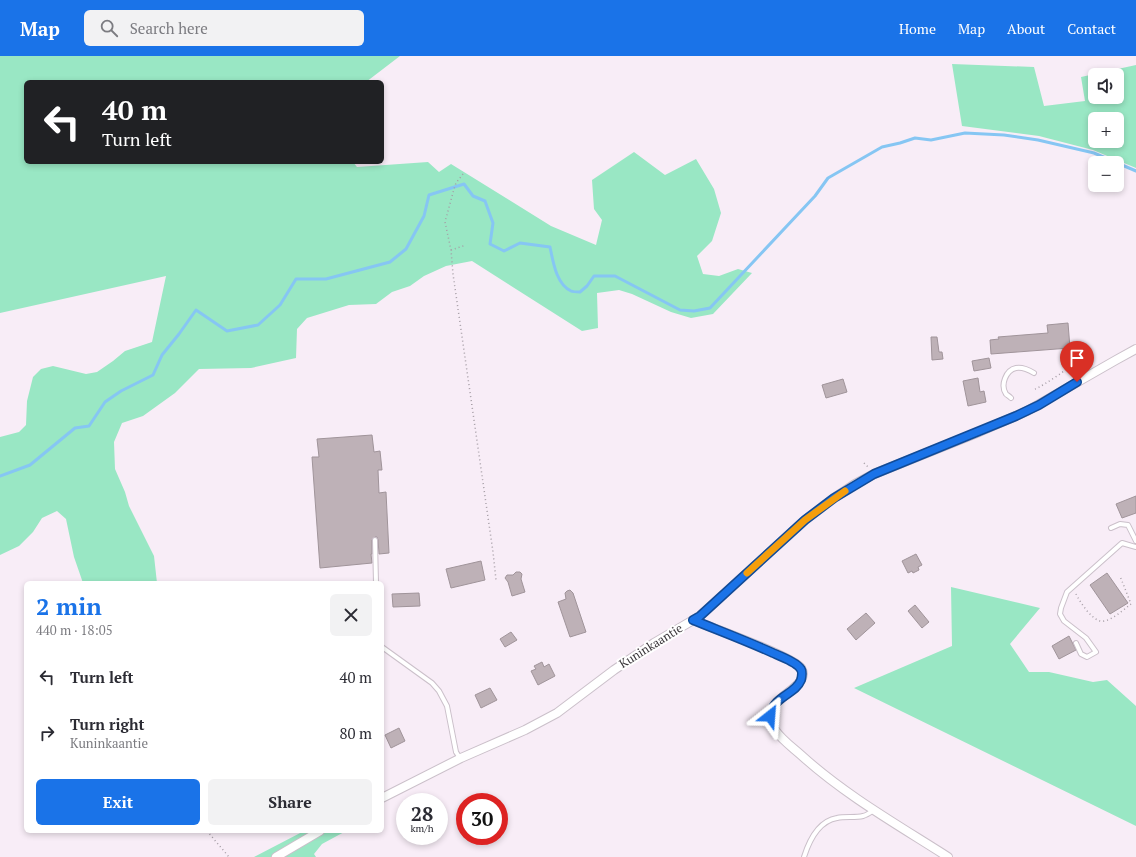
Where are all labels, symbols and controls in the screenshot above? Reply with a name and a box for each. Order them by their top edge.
search box [84,10,364,46]
text: Map [20,16,60,41]
icon: search [98,17,120,39]
text: Search here [130,18,208,38]
text: Home [899,19,936,38]
text: Map [958,19,985,38]
text: About [1007,19,1045,38]
text: Contact [1067,19,1116,38]
map controls [1088,68,1124,192]
button: sound [1088,68,1124,104]
text: 40 m [102,91,167,128]
icon: left [36,96,88,148]
button: + [1088,112,1124,148]
text: Turn left [102,127,172,151]
button: − [1088,156,1124,192]
pin [1060,341,1094,382]
icon: arrive [1066,347,1088,369]
text: 2 min [36,590,102,622]
button: close [330,594,372,636]
street label: Kuninkaantie [616,620,685,671]
text: 440 m · 18:05 [36,621,113,639]
icon: left [36,666,58,688]
text: Turn left [70,667,134,687]
text: 40 m [339,667,372,687]
position arrow [749,695,791,737]
text: Turn right [70,714,145,734]
icon: right [36,722,58,744]
text: 80 m [339,723,372,743]
text: Kuninkaantie [70,734,148,752]
button: Exit [36,779,200,825]
button: Share [208,779,372,825]
speed limit sign: 30 [456,793,508,845]
text: 28 [411,800,433,827]
text: km/h [410,822,434,835]

